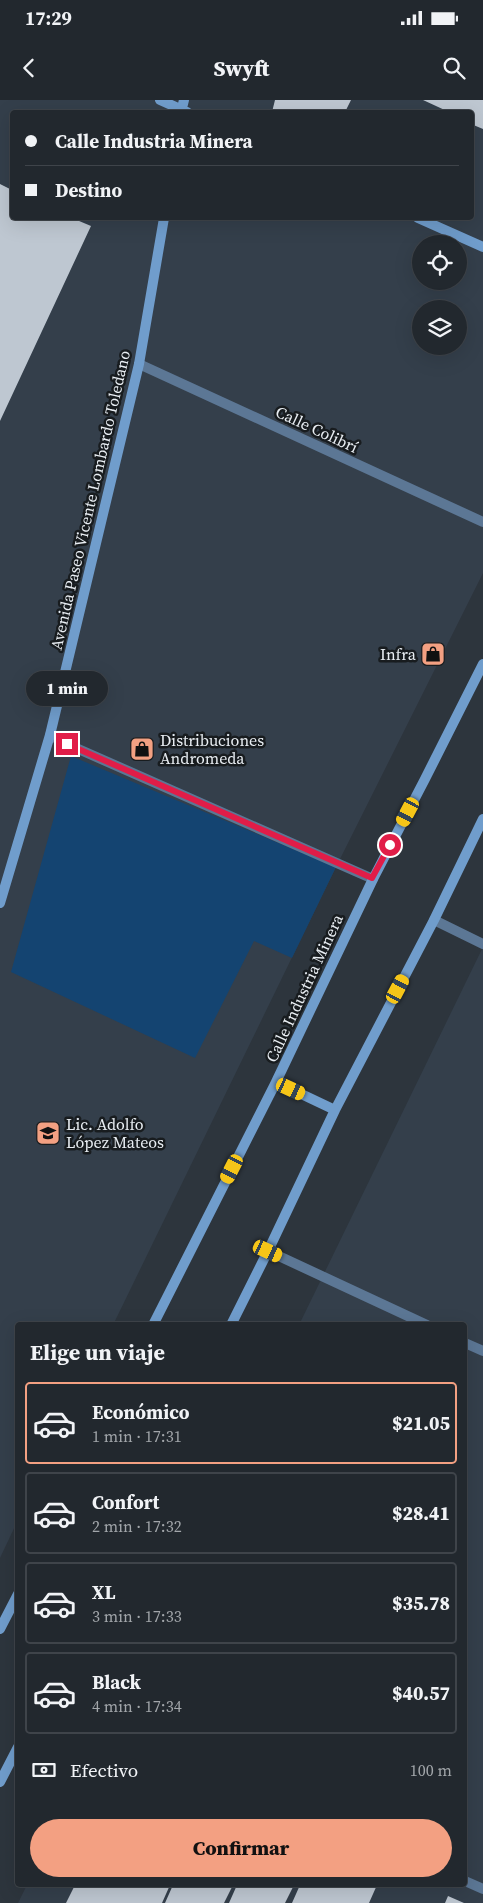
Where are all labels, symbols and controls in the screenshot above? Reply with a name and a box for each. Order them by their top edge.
text: 17:29 [25,5,72,31]
text: Swyft [214,53,269,83]
icon: back [15,54,43,82]
icon: search [440,54,468,82]
text: Calle Industria Minera [55,128,253,154]
text: Destino [55,177,122,203]
map controls [412,235,467,355]
button: locate [412,235,467,290]
button: layers [412,300,467,355]
street label: Avenida Paseo Vicente Lombardo Toledano [45,348,135,652]
street label: Calle Colibrí [272,400,362,458]
shop icon: Infra [420,641,446,667]
place label: Infra [380,643,417,665]
callout: 1 min [26,672,108,706]
text: 1 min [46,677,88,699]
place label: Distribuciones Andromeda [160,729,264,769]
route end [56,733,78,755]
shop icon: Distribuciones Andromeda [129,736,155,762]
car [394,795,421,829]
route start [379,834,401,856]
street label: Calle Industria Minera [260,910,348,1066]
car [384,972,411,1006]
car [274,1076,307,1102]
place label: Lic. Adolfo López Mateos [66,1113,164,1153]
school or university icon: Lic. Adolfo López Mateos [35,1120,61,1146]
car [218,1152,245,1186]
car [251,1238,284,1264]
text: Elige un viaje [30,1337,165,1367]
text: Económico [92,1399,190,1425]
icon: car [32,1401,77,1446]
text: $21.05 [392,1410,450,1436]
text: 1 min · 17:31 [92,1425,182,1447]
text: Confort [92,1489,159,1515]
icon: car [32,1491,77,1536]
text: $28.41 [392,1500,450,1526]
text: 2 min · 17:32 [92,1515,182,1537]
text: XL [92,1579,115,1605]
icon: car [32,1581,77,1626]
text: $35.78 [392,1590,450,1616]
text: 3 min · 17:33 [92,1605,182,1627]
text: Black [92,1669,141,1695]
icon: car [32,1671,77,1716]
text: $40.57 [392,1680,450,1706]
text: 4 min · 17:34 [92,1695,182,1717]
icon: cash [30,1756,58,1784]
text: Efectivo [70,1757,138,1783]
text: 100 m [410,1759,452,1781]
button: Confirmar [30,1819,452,1877]

